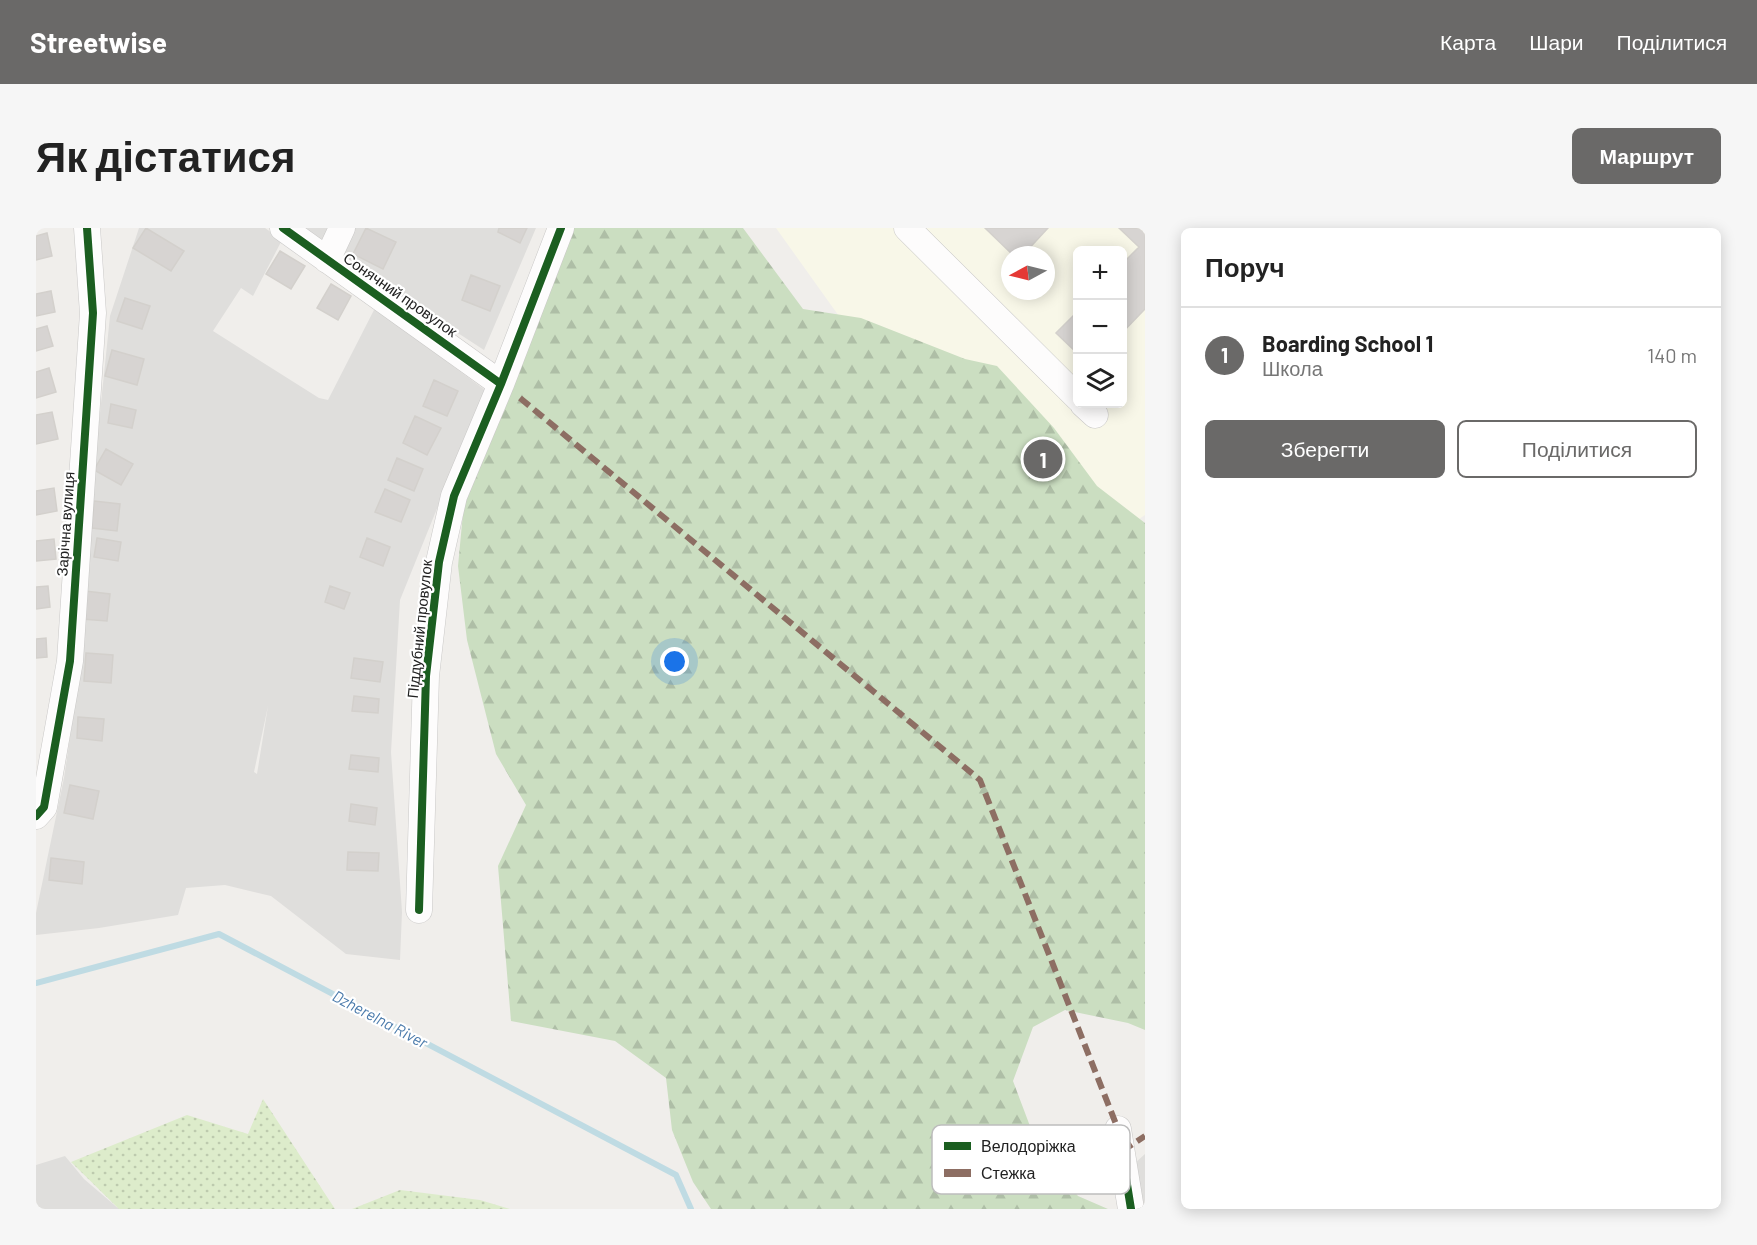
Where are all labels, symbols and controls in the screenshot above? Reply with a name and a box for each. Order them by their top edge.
text: Streetwise [30,25,167,59]
text: Карта [1440,29,1496,54]
text: Шари [1529,29,1584,54]
text: Поділитися [1617,29,1727,54]
button: Маршрут [1572,128,1721,184]
text: Як дістатися [36,130,295,180]
north arrow [1001,246,1055,300]
map controls [1073,246,1127,408]
button: + [1073,246,1127,300]
street label: Сонячний провулок [340,248,461,340]
text: Поруч [1205,251,1285,282]
button: − [1073,300,1127,354]
text: Boarding School 1 [1262,330,1433,356]
text: 1 [1221,343,1228,367]
text: 140 m [1647,343,1697,367]
button: layers [1073,354,1127,408]
text: Школа [1262,356,1323,380]
button: Зберегти [1205,420,1445,478]
button: Поділитися [1457,420,1697,478]
pin: 1 [1024,436,1062,482]
street label: Зарічна вулиця [52,471,78,577]
street label: Піддубний провулок [403,558,435,699]
your location [660,647,689,676]
water label: Dzherelna River [329,986,432,1052]
legend [932,1125,1130,1194]
text: Велодоріжка [981,1136,1076,1155]
text: Стежка [981,1163,1035,1182]

